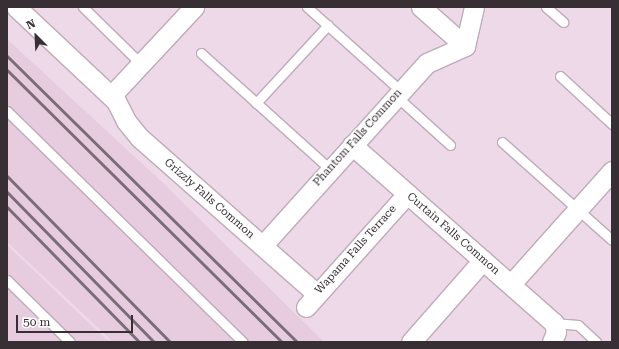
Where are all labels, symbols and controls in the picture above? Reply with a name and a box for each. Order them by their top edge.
north arrow [16,16,56,56]
text: N [24,17,37,32]
street label: Phantom Falls Common [311,87,405,189]
street label: Grizzly Falls Common [161,156,257,242]
street label: Curtain Falls Common [404,190,502,278]
street label: Wapama Falls Terrace [313,203,399,297]
scale bar [18,307,135,333]
text: 50 m [23,315,50,329]

